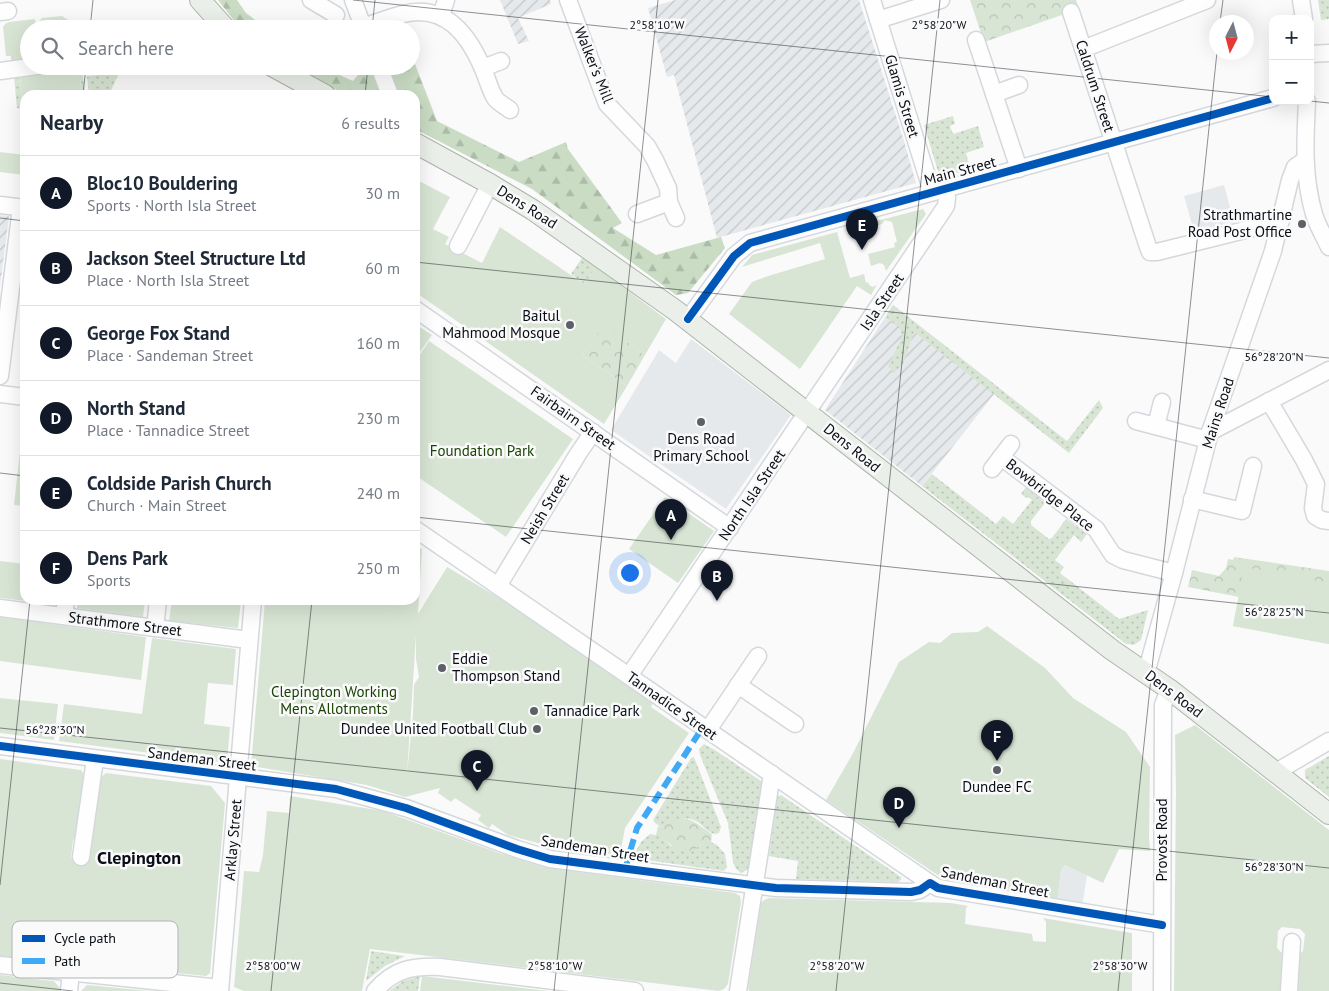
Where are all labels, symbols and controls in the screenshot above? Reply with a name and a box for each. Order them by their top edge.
north arrow [1209,15,1254,60]
map controls [1269,15,1314,105]
button: + [1269,15,1314,60]
text: 2°58'10"W [630,17,684,32]
text: 2°58'20"W [912,17,966,32]
search box [20,20,420,75]
street label: Walker's Mill [571,24,619,106]
icon: search [38,34,66,62]
text: Search here [78,36,174,60]
street label: Caldrum Street [1072,37,1119,134]
street label: Glamis Street [881,52,924,140]
button: − [1269,60,1314,105]
text: Nearby [40,109,103,136]
text: 6 results [341,113,400,133]
street label: Main Street [922,152,998,189]
text: Bloc10 Bouldering [87,171,238,195]
street label: Dens Road [494,181,561,233]
text: A [51,183,61,203]
text: 30 m [365,183,400,203]
text: Sports · North Isla Street [87,195,256,215]
place label: Strathmartine Road Post Office [1188,205,1292,241]
pin: E [846,209,878,250]
marker: Strathmartine Road Post Office [1296,218,1308,230]
text: Jackson Steel Structure Ltd [87,246,306,270]
text: B [51,258,61,278]
text: 60 m [365,258,400,278]
text: Place · North Isla Street [87,270,249,290]
street label: Isla Street [856,270,908,334]
place label: Baitul Mahmood Mosque [442,306,561,342]
marker: Baitul Mahmood Mosque [564,319,576,331]
text: George Fox Stand [87,321,230,345]
text: C [52,333,60,353]
text: 160 m [357,333,400,353]
text: Place · Sandeman Street [87,345,253,365]
text: 56°28'20"N [1244,349,1304,364]
street label: Mains Road [1197,375,1238,451]
street label: Fairbairn Street [527,381,619,454]
text: North Stand [87,396,185,420]
text: D [51,408,61,428]
text: 230 m [357,408,400,428]
marker: Dens Road Primary School [695,416,707,428]
street label: Dens Road [820,419,885,476]
text: Place · Tannadice Street [87,420,249,440]
place label: Dens Road Primary School [653,429,749,465]
park label: Foundation Park [430,441,535,460]
street label: North Isla Street [714,446,789,544]
street label: Bowbridge Place [1002,454,1098,535]
street label: Neish Street [516,470,573,547]
text: Coldside Parish Church [87,471,272,495]
text: E [52,483,60,503]
text: 240 m [357,483,400,503]
text: Church · Main Street [87,495,227,515]
pin: A [655,499,687,540]
text: Dens Park [87,546,168,570]
text: F [52,558,60,578]
text: 250 m [357,558,400,578]
your location [617,560,643,586]
pin: B [701,560,733,601]
text: Sports [87,570,131,590]
text: 56°28'25"N [1244,604,1304,619]
street label: Strathmore Street [67,607,183,640]
place label: Eddie Thompson Stand [452,649,560,685]
marker: Eddie Thompson Stand [436,662,448,674]
street label: Dens Road [1142,666,1207,722]
street label: Tannadice Street [623,667,721,744]
park label: Clepington Working Mens Allotments [271,682,397,718]
place label: Tannadice Park [544,701,641,720]
marker: Tannadice Park [528,705,540,717]
place label: Dundee United Football Club [341,719,527,738]
pin: F [981,720,1013,761]
text: 56°28'30"N [25,722,85,737]
marker: Dundee United Football Club [531,723,543,735]
street label: Sandeman Street [147,742,258,775]
pin: C [461,750,493,791]
marker: Dundee FC [991,764,1003,776]
place label: Dundee FC [962,777,1032,796]
pin: D [883,787,915,828]
street label: Arklay Street [219,798,246,881]
street label: Provost Road [1152,798,1171,882]
street label: Sandeman Street [540,831,651,866]
district label: Clepington [97,846,181,869]
text: 56°28'30"N [1244,859,1304,874]
street label: Sandeman Street [940,862,1051,901]
legend [12,921,178,978]
text: Cycle path [54,929,116,947]
text: Path [54,952,81,970]
text: 2°58'00"W [246,958,300,973]
text: 2°58'10"W [528,958,582,973]
text: 2°58'20"W [810,958,864,973]
text: 2°58'30"W [1093,958,1147,973]

